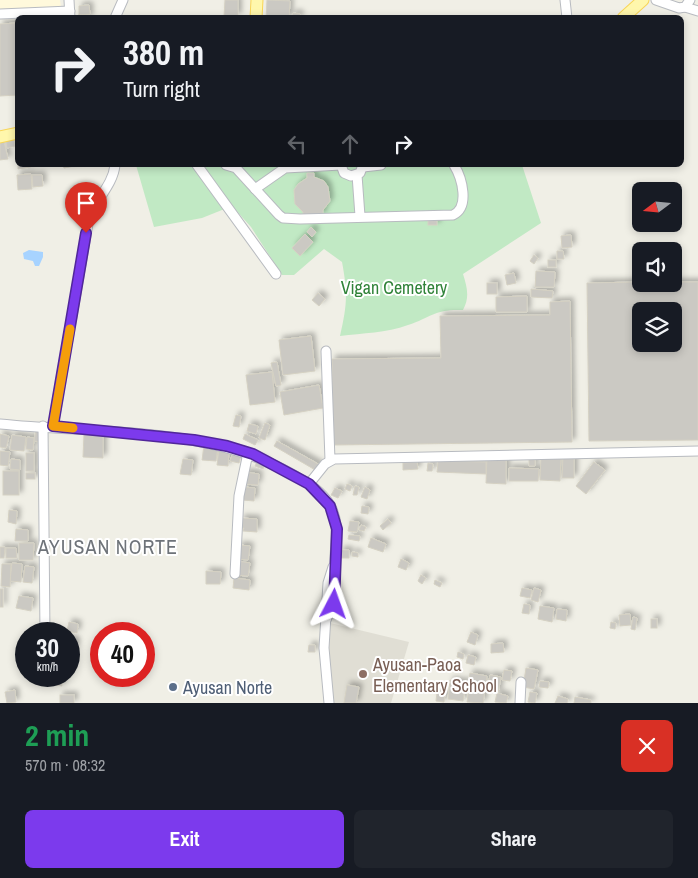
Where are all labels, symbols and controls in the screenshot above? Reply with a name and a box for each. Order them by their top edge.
text: 380 m [123,29,204,76]
icon: right [40,35,105,100]
text: Turn right [123,74,200,104]
icon: left [283,130,311,158]
icon: ahead [336,130,364,158]
icon: right [389,130,417,158]
pin [65,182,107,233]
north arrow [632,182,682,232]
map controls [632,182,682,352]
icon: arrive [72,189,100,217]
button: sound [632,242,682,292]
park label: Vigan Cemetery [341,275,448,300]
button: layers [632,302,682,352]
district label: AYUSAN NORTE [37,533,178,560]
position arrow [307,577,359,629]
speed limit sign: 40 [90,622,155,687]
text: 30 [36,631,59,665]
place label: Ayusan-Paoa Elementary School [372,652,497,698]
text: km/h [37,659,58,675]
marker: Ayusan-Paoa Elementary School [357,668,369,680]
place label: Ayusan Norte [182,675,272,700]
marker: Ayusan Norte [167,681,179,693]
text: 2 min [25,715,89,755]
button: close [621,720,673,772]
text: 570 m · 08:32 [25,754,105,776]
button: Exit [25,810,344,868]
button: Share [354,810,673,868]

